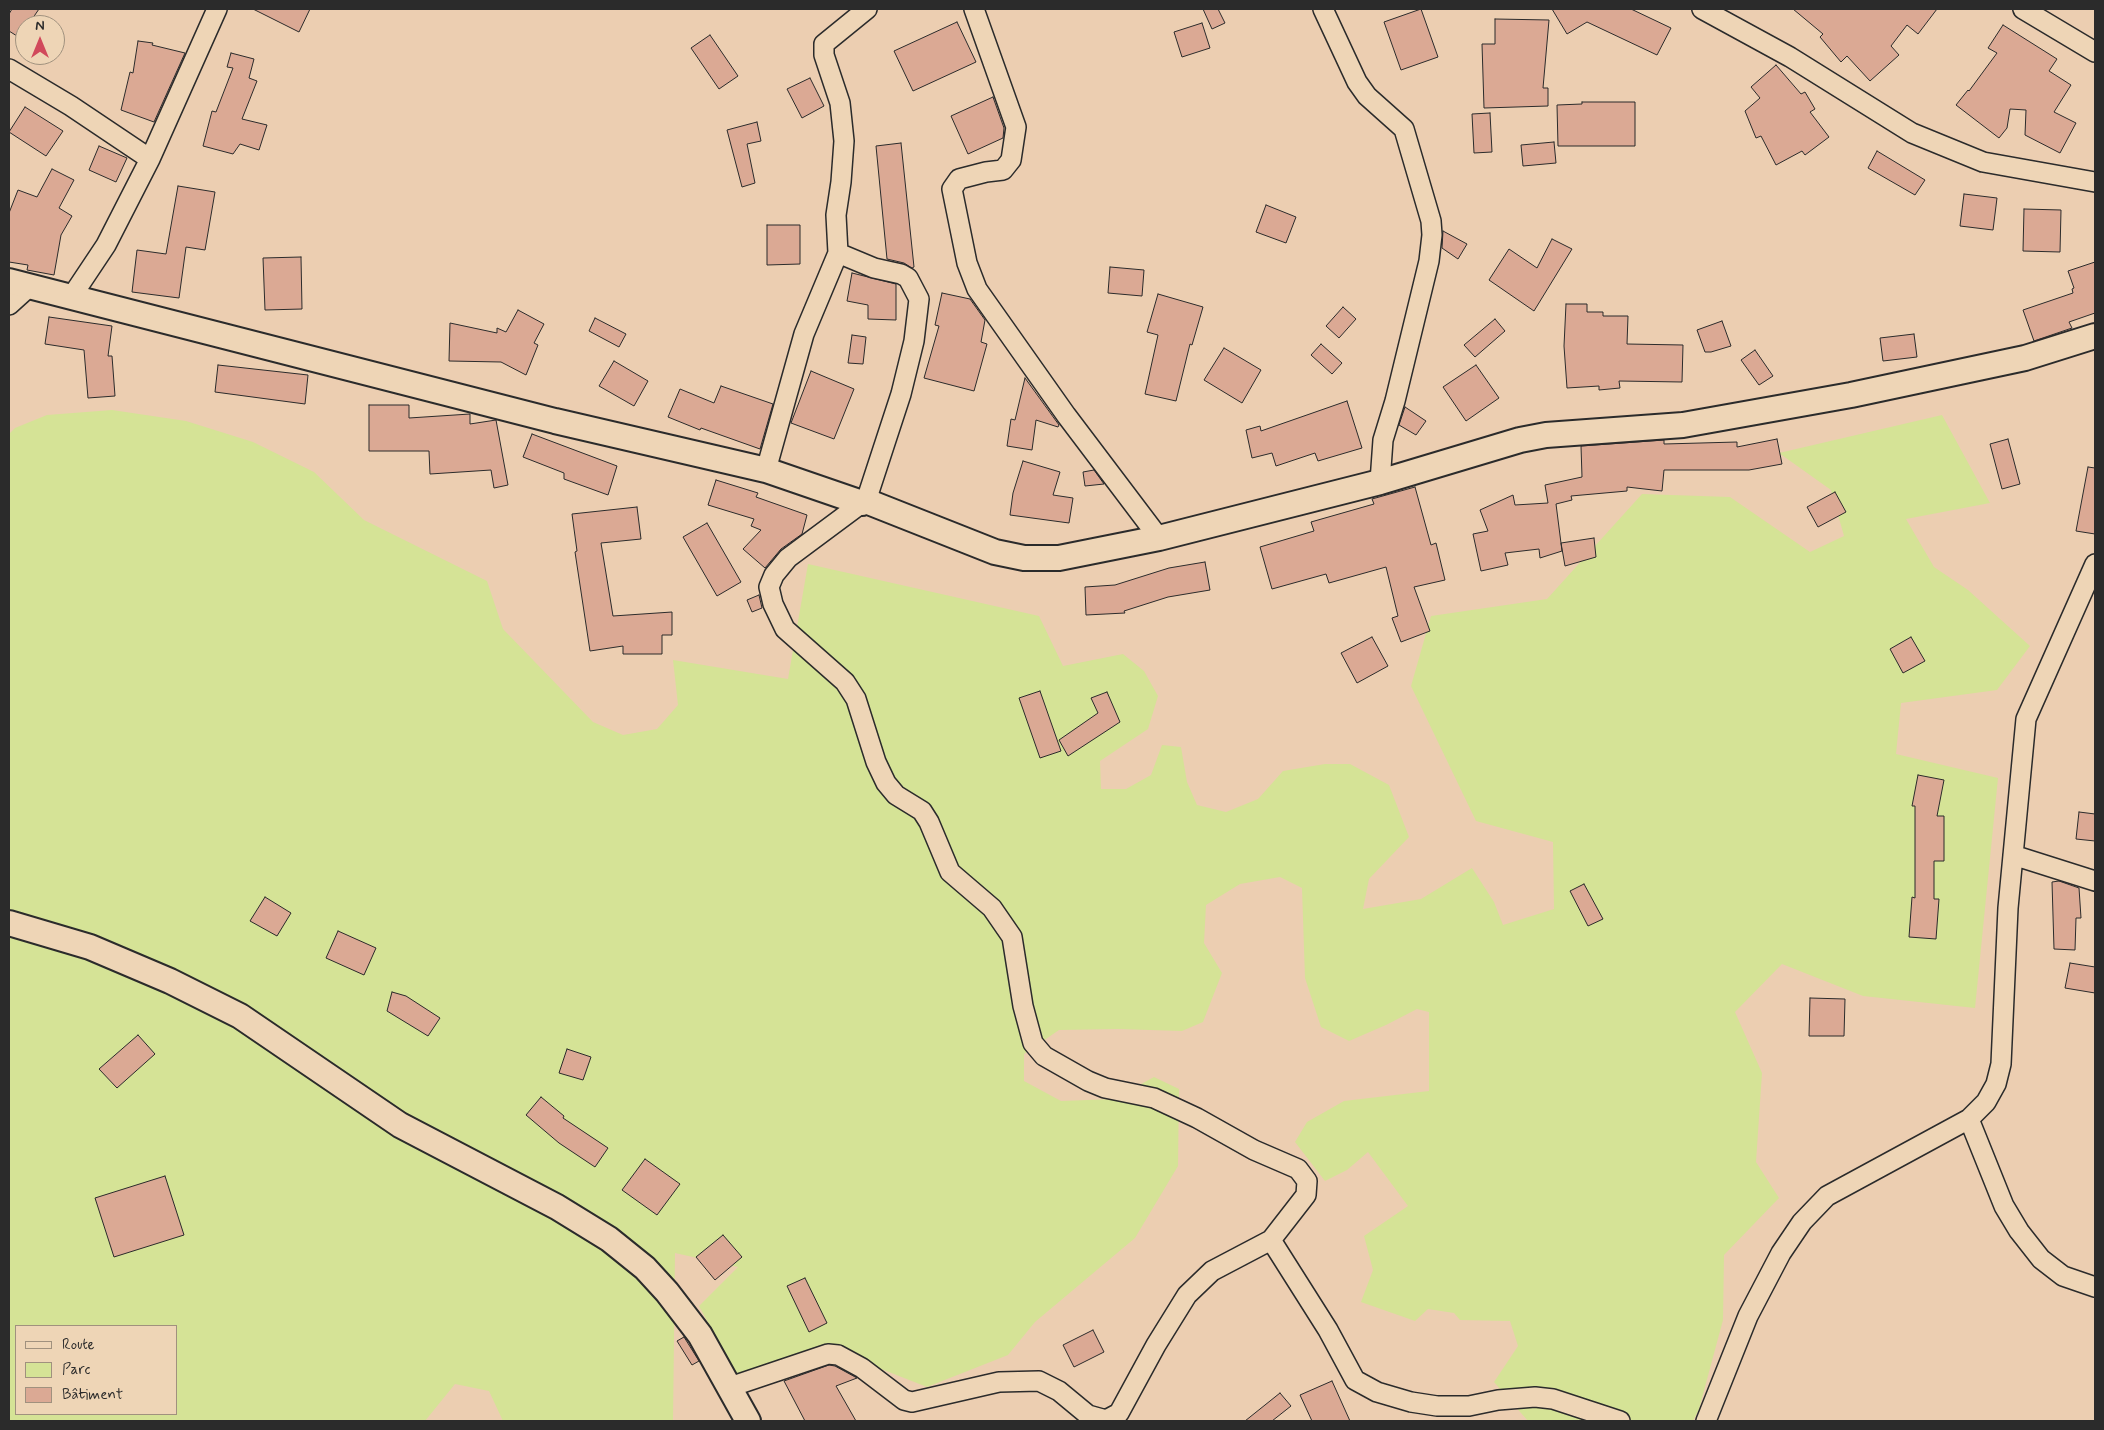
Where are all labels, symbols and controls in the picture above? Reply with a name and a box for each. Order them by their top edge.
north arrow [15,15,65,65]
text: N [35,17,45,35]
legend [15,1325,178,1415]
text: Route [62,1335,95,1355]
text: Parc [62,1360,90,1380]
text: Bâtiment [62,1385,123,1405]

